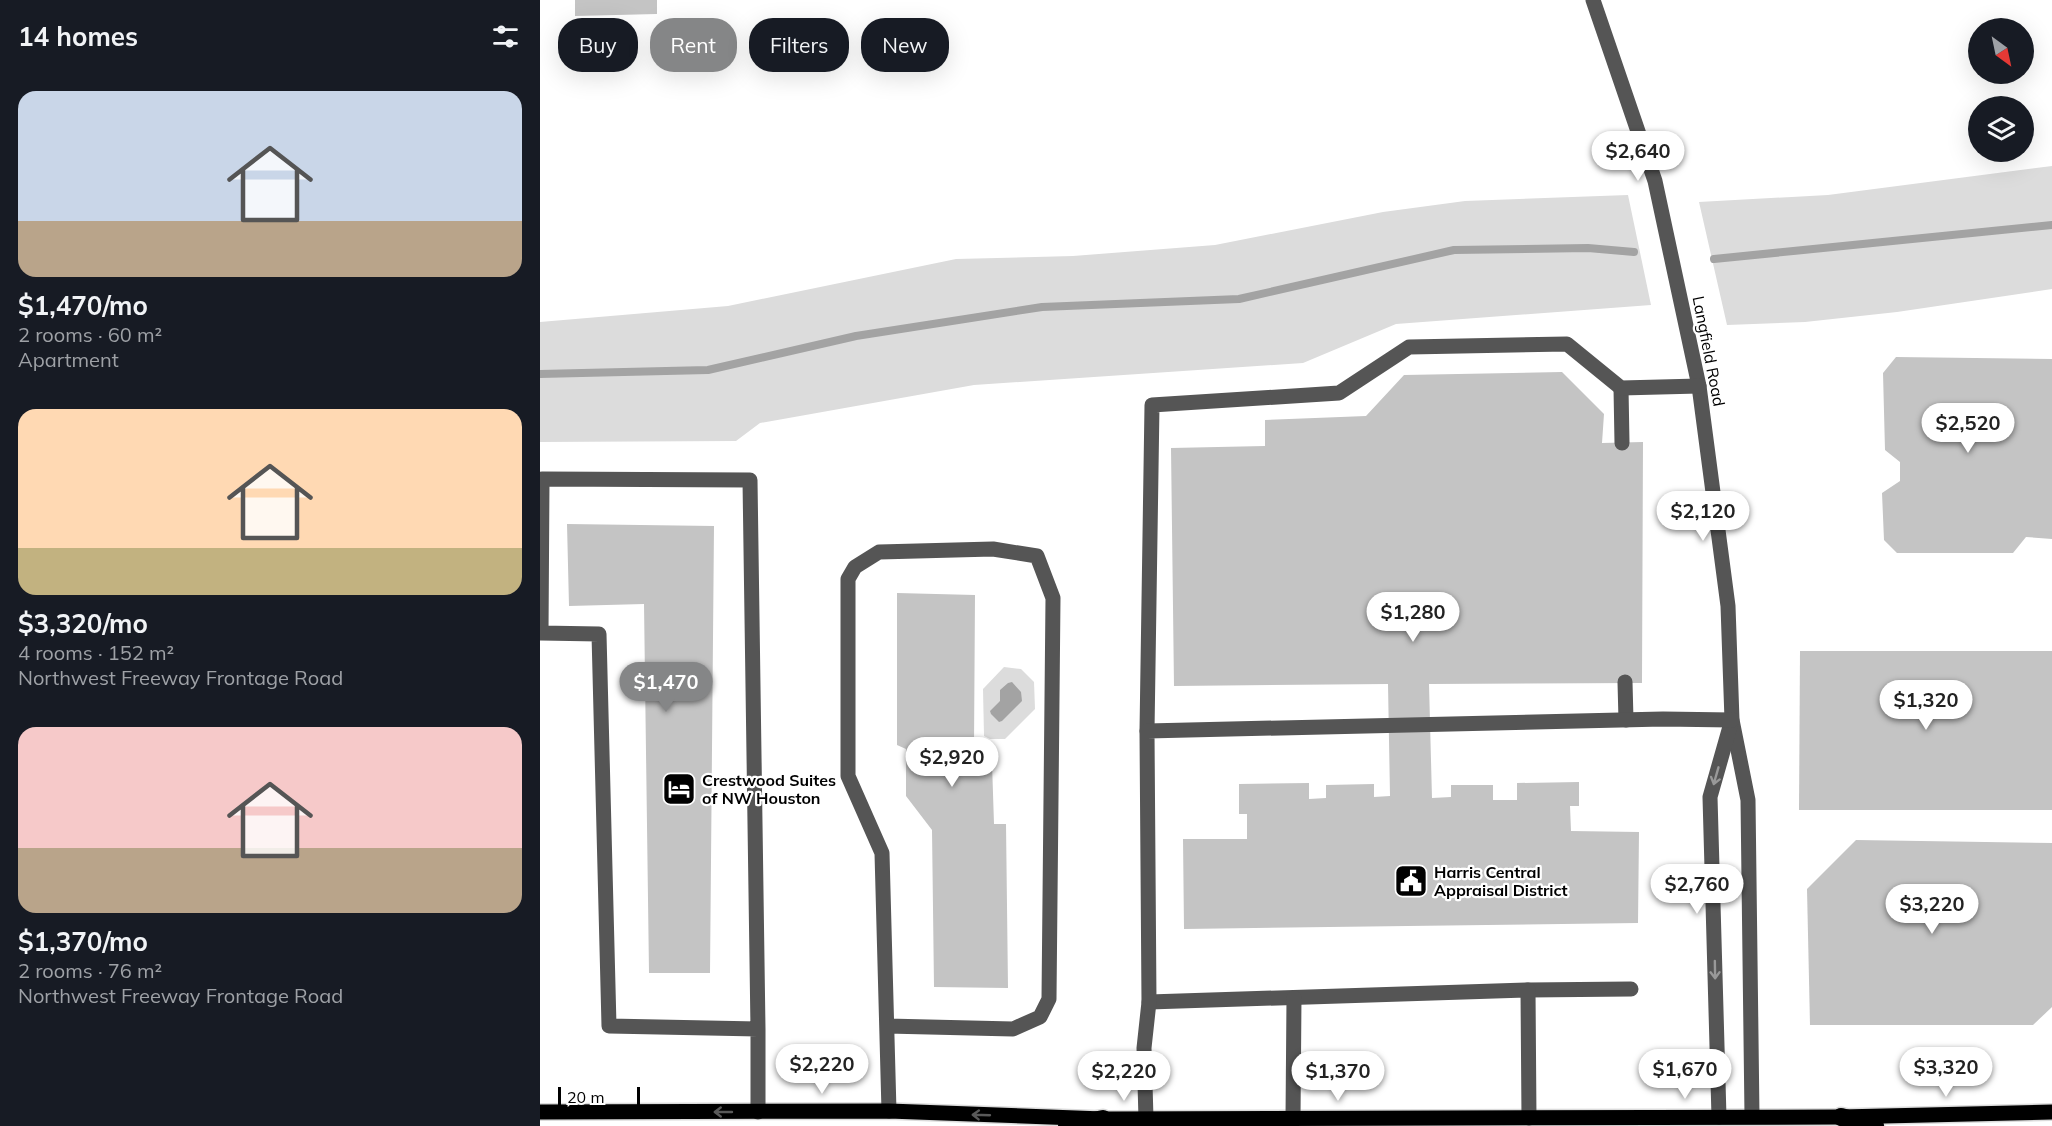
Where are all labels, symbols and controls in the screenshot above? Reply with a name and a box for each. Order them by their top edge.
chip: Buy [558,18,638,72]
chip: Rent [650,18,737,72]
chip: Filters [749,18,849,72]
chip: New [861,18,949,72]
north arrow [1968,18,2034,84]
map controls [1968,18,2034,162]
text: 14 homes [18,20,138,53]
icon: filters [489,20,522,53]
button: layers [1968,96,2034,162]
icon: home [216,130,324,238]
pin: $2,640 [1589,131,1687,182]
text: $2,640 [1606,138,1670,163]
text: $1,470/mo [18,289,148,322]
street label: Langfield Road [1688,294,1730,408]
text: 2 rooms · 60 m² [18,322,162,347]
text: Apartment [18,347,119,372]
pin: $2,520 [1919,403,2017,454]
text: $2,520 [1936,410,2000,435]
icon: home [216,448,324,556]
pin: $2,120 [1654,491,1752,542]
text: $2,120 [1671,498,1735,523]
pin: $1,280 [1364,592,1462,643]
text: $1,280 [1381,599,1445,624]
text: $3,320/mo [18,607,148,640]
text: 4 rooms · 152 m² [18,640,174,665]
pin: $1,470 [617,662,715,713]
text: Northwest Freeway Frontage Road [18,665,343,690]
text: $1,470 [634,669,698,694]
pin: $1,320 [1877,680,1975,731]
text: $1,320 [1894,687,1958,712]
pin: $2,920 [903,737,1001,788]
text: $2,920 [920,744,984,769]
icon: home [216,766,324,874]
one-way arrow [1710,766,1721,785]
place label: Crestwood Suites of NW Houston [702,770,836,808]
hotel icon: Crestwood Suites of NW Houston [661,771,697,807]
place label: Harris Central Appraisal District [1434,862,1568,900]
public building icon: Harris Central Appraisal District [1393,863,1429,899]
pin: $2,760 [1648,864,1746,915]
text: $2,760 [1665,871,1729,896]
pin: $3,220 [1883,884,1981,935]
text: $3,220 [1900,891,1964,916]
text: $1,370/mo [18,925,148,958]
text: 2 rooms · 76 m² [18,958,162,983]
one-way arrow [1709,960,1721,980]
text: Northwest Freeway Frontage Road [18,983,343,1008]
pin: $2,220 [773,1044,871,1095]
pin: $3,320 [1897,1047,1995,1098]
pin: $1,670 [1636,1049,1734,1100]
text: $2,220 [790,1051,854,1076]
pin: $2,220 [1075,1051,1173,1102]
pin: $1,370 [1289,1051,1387,1102]
text: $3,320 [1914,1054,1978,1079]
text: $1,670 [1653,1056,1717,1081]
text: $2,220 [1092,1058,1156,1083]
text: $1,370 [1306,1058,1370,1083]
scale bar [558,1084,640,1112]
text: 20 m [567,1087,604,1107]
one-way arrow [714,1106,734,1118]
one-way arrow [972,1109,992,1120]

